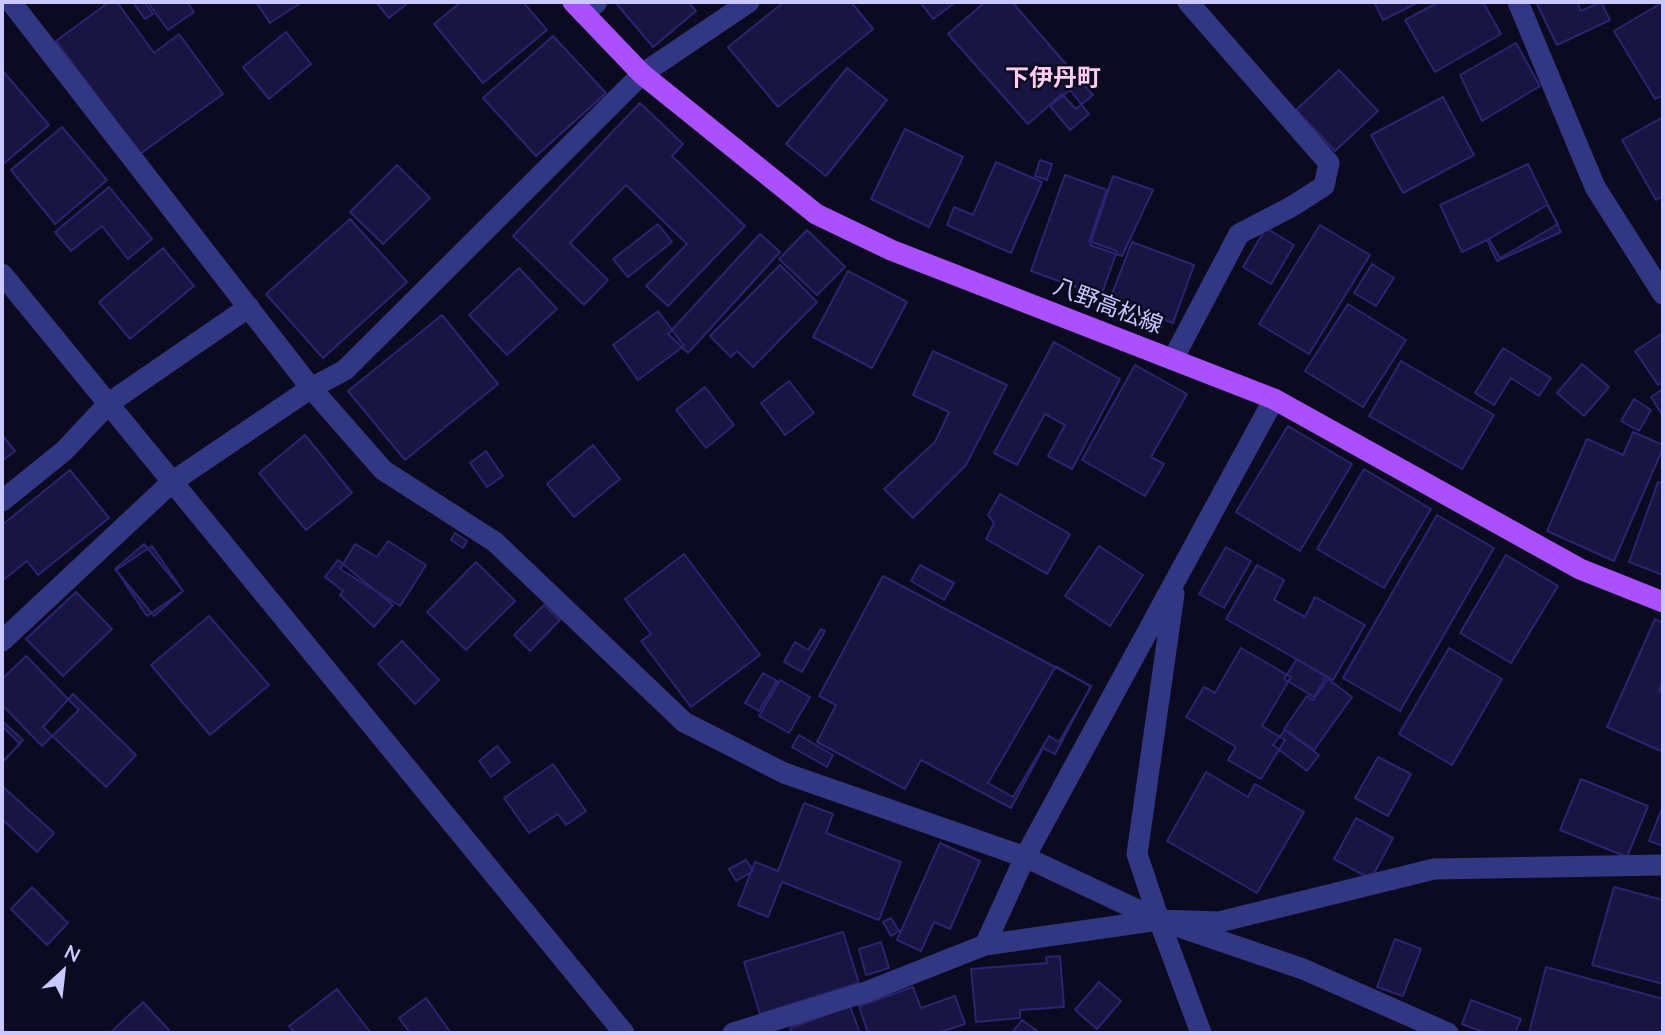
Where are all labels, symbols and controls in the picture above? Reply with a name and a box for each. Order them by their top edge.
district label: 下伊丹町 [1005,64,1101,92]
street label: 八野高松線 [1049,273,1167,339]
north arrow [28,937,98,1007]
text: N [61,939,84,966]

